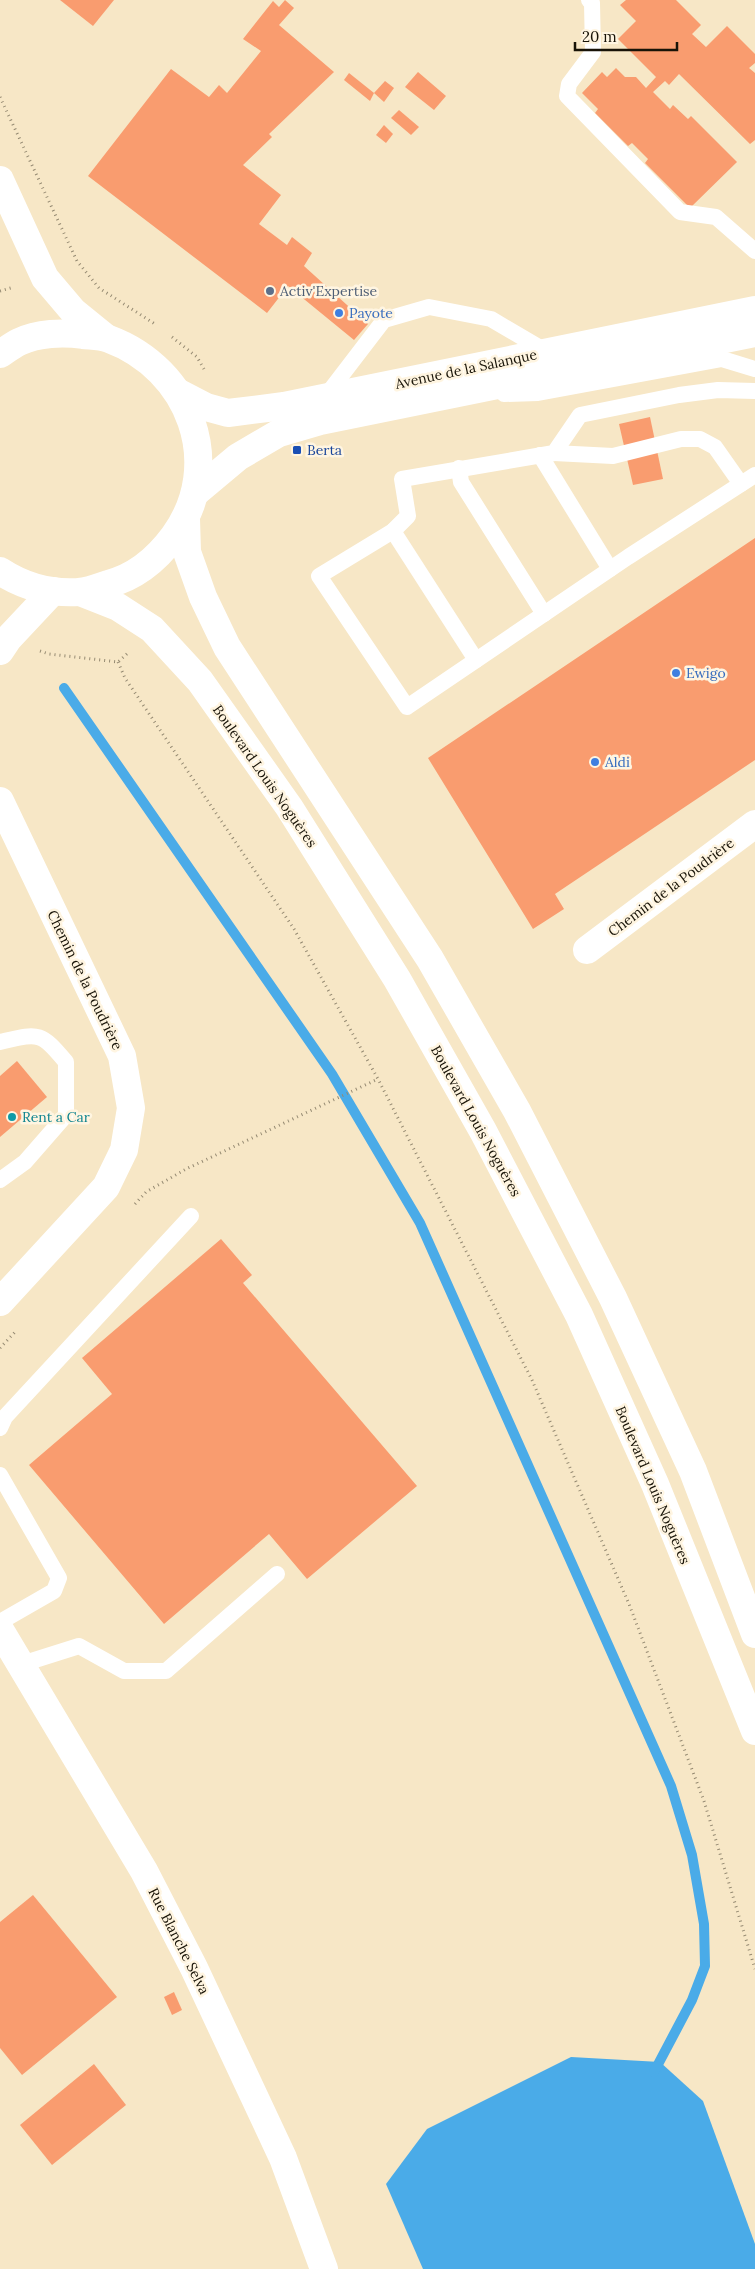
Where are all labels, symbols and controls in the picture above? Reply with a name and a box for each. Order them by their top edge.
scale bar [575,20,678,52]
text: 20 m [582,27,617,46]
place label: Activ'Expertise [279,282,378,300]
marker: Activ'Expertise [264,285,276,297]
place label: Payote [349,304,393,322]
marker: Payote [333,307,345,319]
street label: Avenue de la Salanque [393,345,539,393]
place label: Berta [307,441,342,459]
marker: Berta [291,444,303,456]
place label: Ewigo [686,664,726,682]
marker: Ewigo [670,667,682,679]
street label: Boulevard Louis Noguères [209,701,321,851]
place label: Aldi [604,753,630,771]
marker: Aldi [589,756,601,768]
street label: Chemin de la Poudrière [604,833,738,940]
street label: Chemin de la Poudrière [43,907,127,1053]
street label: Boulevard Louis Noguères [427,1042,525,1200]
place label: Rent a Car [22,1108,90,1126]
marker: Rent a Car [6,1111,18,1123]
street label: Boulevard Louis Noguères [612,1403,694,1567]
street label: Rue Blanche Selva [144,1885,214,1997]

